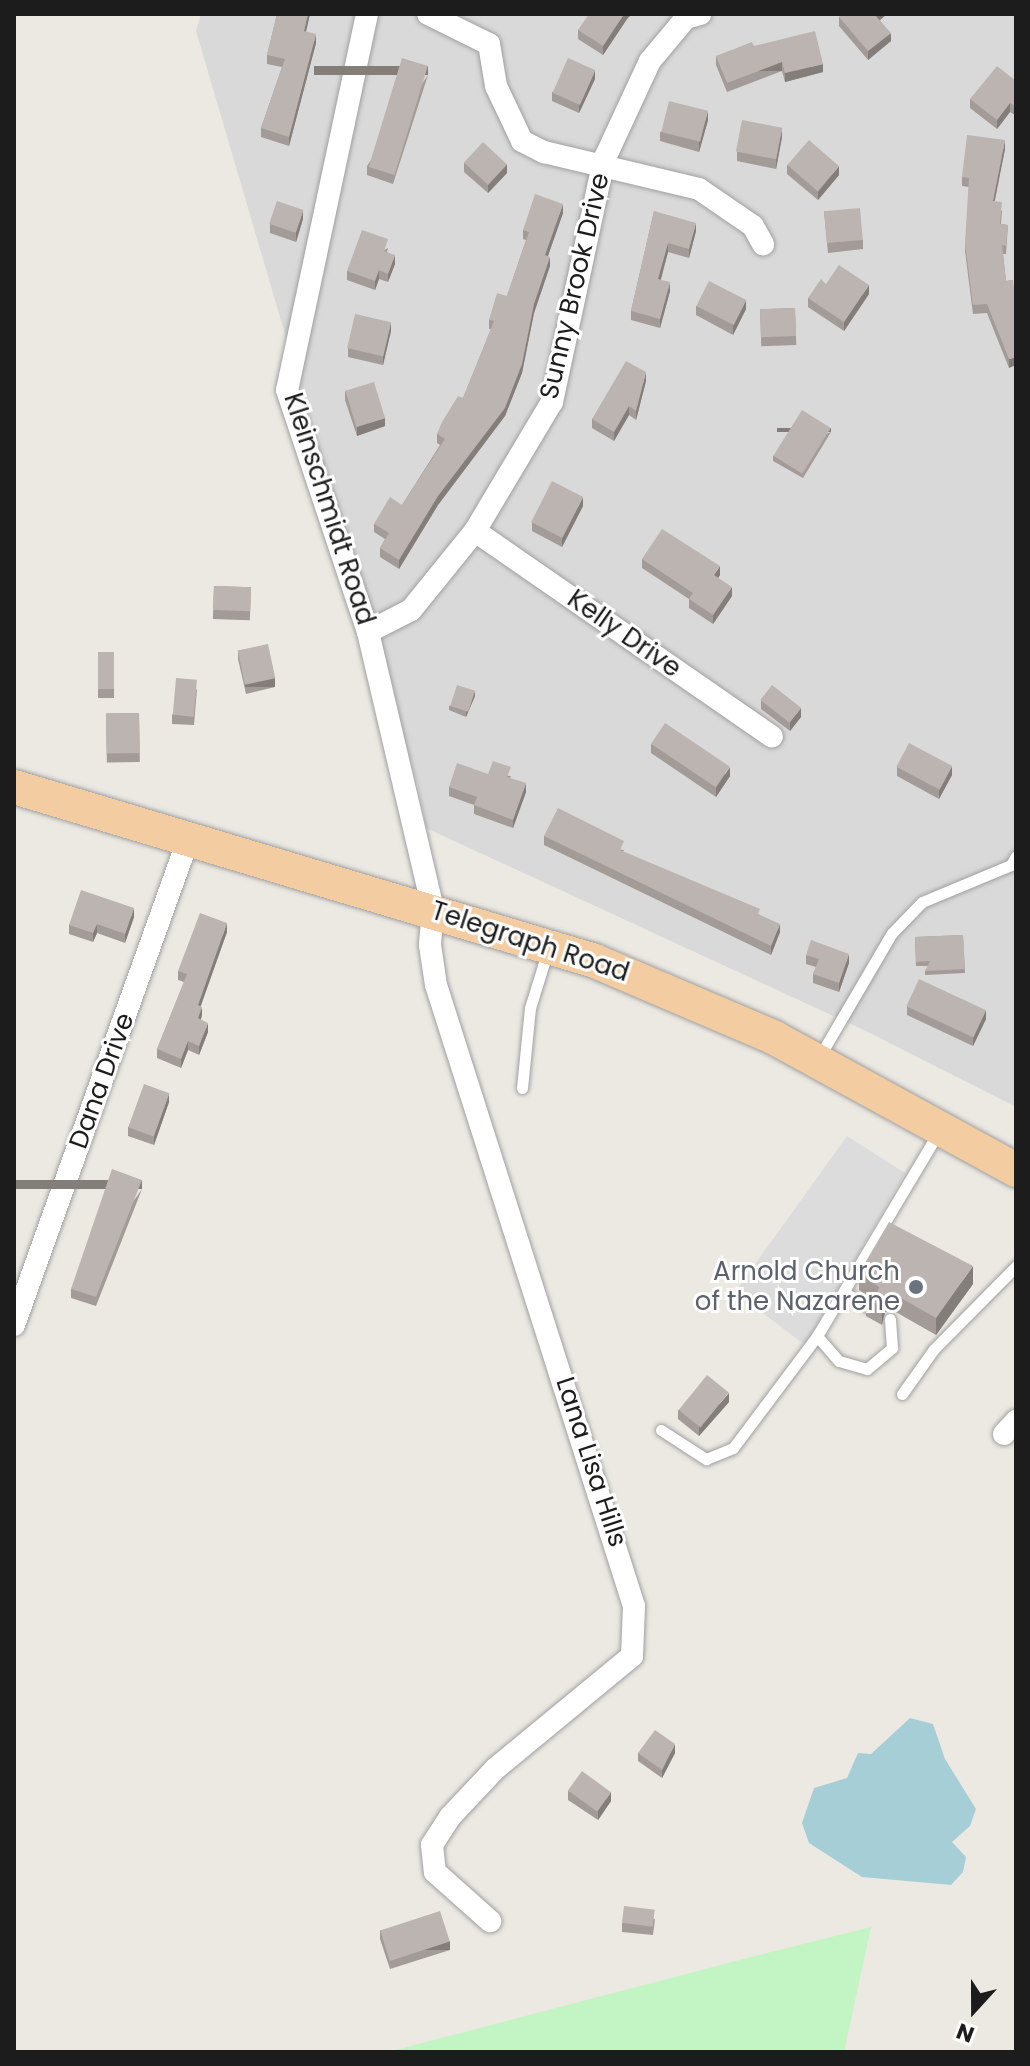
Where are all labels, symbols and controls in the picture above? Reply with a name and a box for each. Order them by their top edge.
street label: Sunny Brook Drive [534,170,616,402]
street label: Kleinschmidt Road [277,389,381,629]
street label: Kelly Drive [561,584,687,684]
street label: Telegraph Road [427,895,633,989]
street label: Dana Drive [63,1009,141,1153]
place label: Arnold Church of the Nazarene [695,1256,900,1318]
marker: Arnold Church of the Nazarene [907,1278,925,1296]
street label: Lana Lisa Hills [549,1373,633,1551]
north arrow [934,1970,1014,2050]
text: N [952,2015,979,2050]

